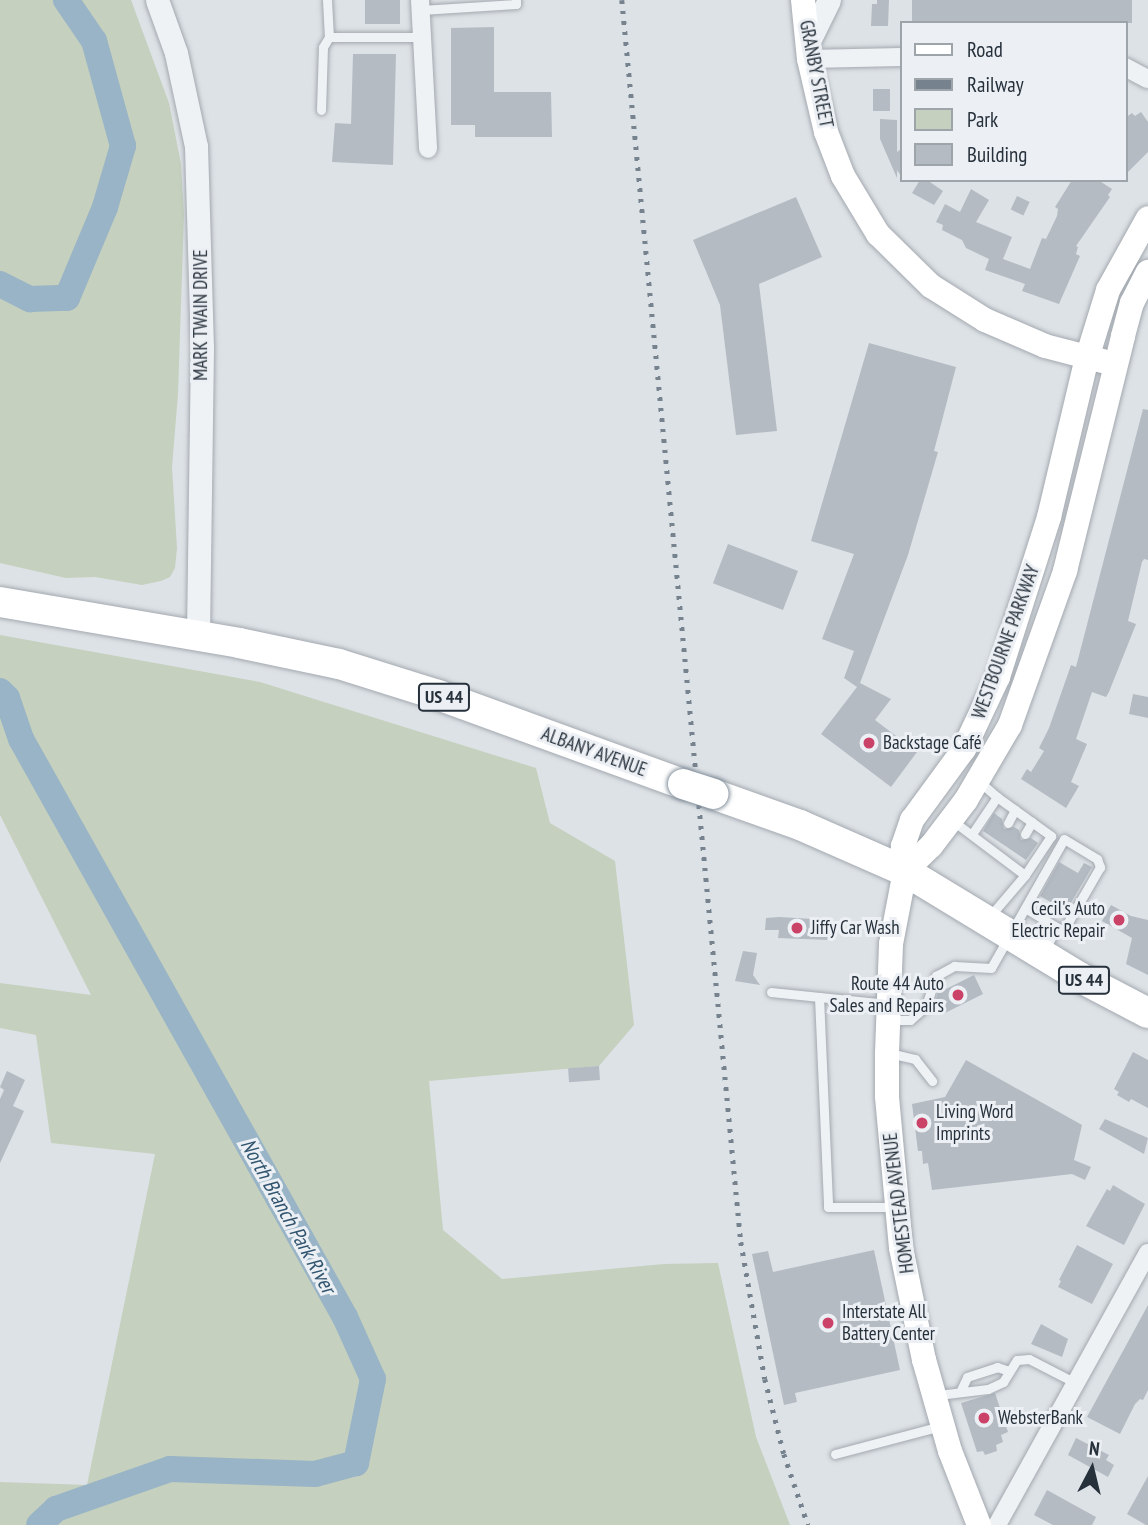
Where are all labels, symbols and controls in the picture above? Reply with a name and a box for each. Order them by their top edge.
street label: GRANBY STREET [794,18,838,130]
legend [900,21,1127,182]
text: Road [967,36,1003,63]
text: Railway [967,71,1024,98]
text: Park [967,106,998,133]
text: Building [967,141,1027,168]
street label: MARK TWAIN DRIVE [190,249,212,381]
street label: WESTBOURNE PARKWAY [968,562,1044,722]
road number: US 44 [418,682,470,712]
street label: ALBANY AVENUE [538,722,650,782]
place label: Backstage Café [883,732,982,754]
marker: Backstage Café [861,735,877,751]
place label: Cecil's Auto Electric Repair [1011,898,1105,942]
marker: Cecil's Auto Electric Repair [1111,912,1127,928]
place label: Jiffy Car Wash [811,917,900,939]
marker: Jiffy Car Wash [789,920,805,936]
road number: US 44 [1058,965,1110,995]
place label: Route 44 Auto Sales and Repairs [830,973,944,1017]
marker: Route 44 Auto Sales and Repairs [950,987,966,1003]
place label: Living Word Imprints [936,1101,1014,1145]
marker: Living Word Imprints [914,1115,930,1131]
street label: HOMESTEAD AVENUE [879,1131,919,1275]
water label: North Branch Park River [235,1134,341,1298]
place label: Interstate All Battery Center [842,1301,936,1345]
marker: Interstate All Battery Center [820,1315,836,1331]
place label: WebsterBank [998,1407,1083,1429]
marker: WebsterBank [976,1410,992,1426]
north arrow [1057,1434,1127,1504]
text: N [1088,1436,1101,1461]

